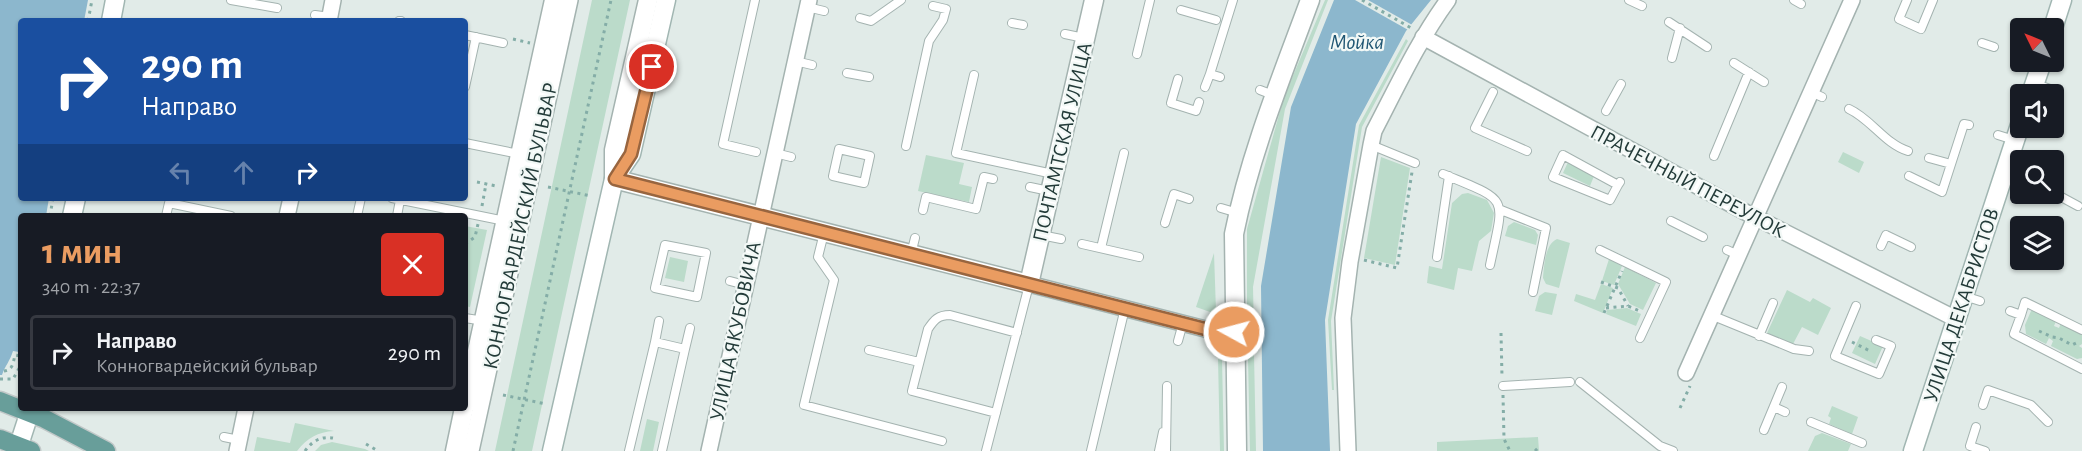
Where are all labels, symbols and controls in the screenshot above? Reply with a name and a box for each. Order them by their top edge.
north arrow [2010,18,2064,72]
map controls [2010,18,2064,270]
water label: Мойка [1330,31,1384,53]
street label: ПОЧТАМТСКАЯ УЛИЦА [1029,40,1096,244]
pin [626,41,677,92]
icon: right [42,42,120,120]
text: 290 m [141,44,243,86]
icon: arrive [635,50,668,83]
street label: КОННОГВАРДЕЙСКИЙ БУЛЬВАР [479,81,561,371]
button: sound [2010,84,2064,138]
text: Направо [141,93,237,120]
street label: ПРАЧЕЧНЫЙ ПЕРЕУЛОК [1587,120,1789,242]
button: search [2010,150,2064,204]
icon: left [164,156,197,189]
icon: ahead [227,156,260,189]
icon: right [290,156,323,189]
street label: УЛИЦА ДЕКАБРИСТОВ [1920,206,2003,405]
button: layers [2010,216,2064,270]
button: close [381,233,444,296]
text: 1 мин [42,234,122,270]
street label: УЛИЦА ЯКУБОВИЧА [706,240,765,423]
text: 340 m · 22:37 [42,277,140,297]
position arrow [1202,300,1266,364]
text: Направо [96,330,177,352]
icon: right [45,336,78,369]
text: 290 m [388,342,441,364]
text: Конногвардейский бульвар [96,356,318,376]

